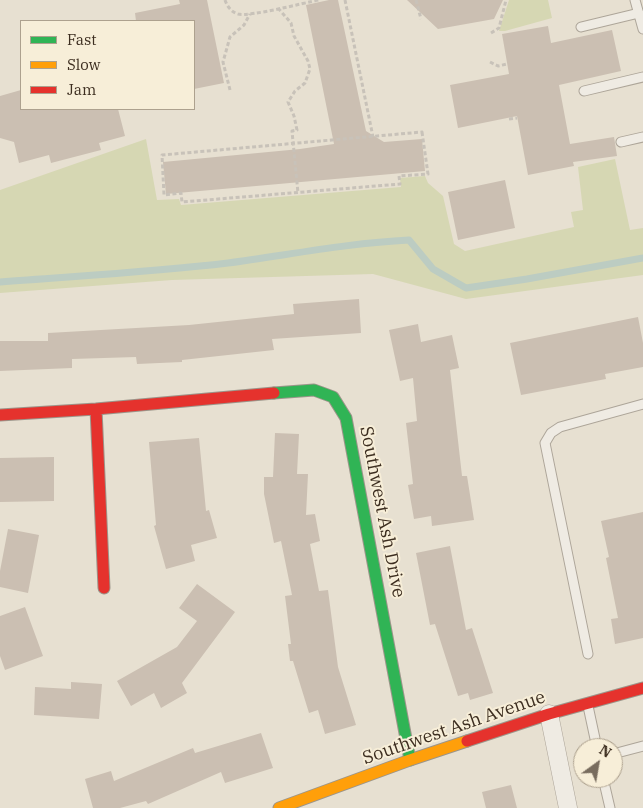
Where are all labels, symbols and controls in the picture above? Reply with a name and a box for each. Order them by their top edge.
legend [20,20,195,110]
text: Fast [67,30,97,49]
text: Slow [67,55,100,74]
text: Jam [67,80,96,99]
street label: Southwest Ash Drive [355,425,409,599]
street label: Southwest Ash Avenue [360,687,548,769]
north arrow [573,738,623,788]
text: N [596,741,615,762]

